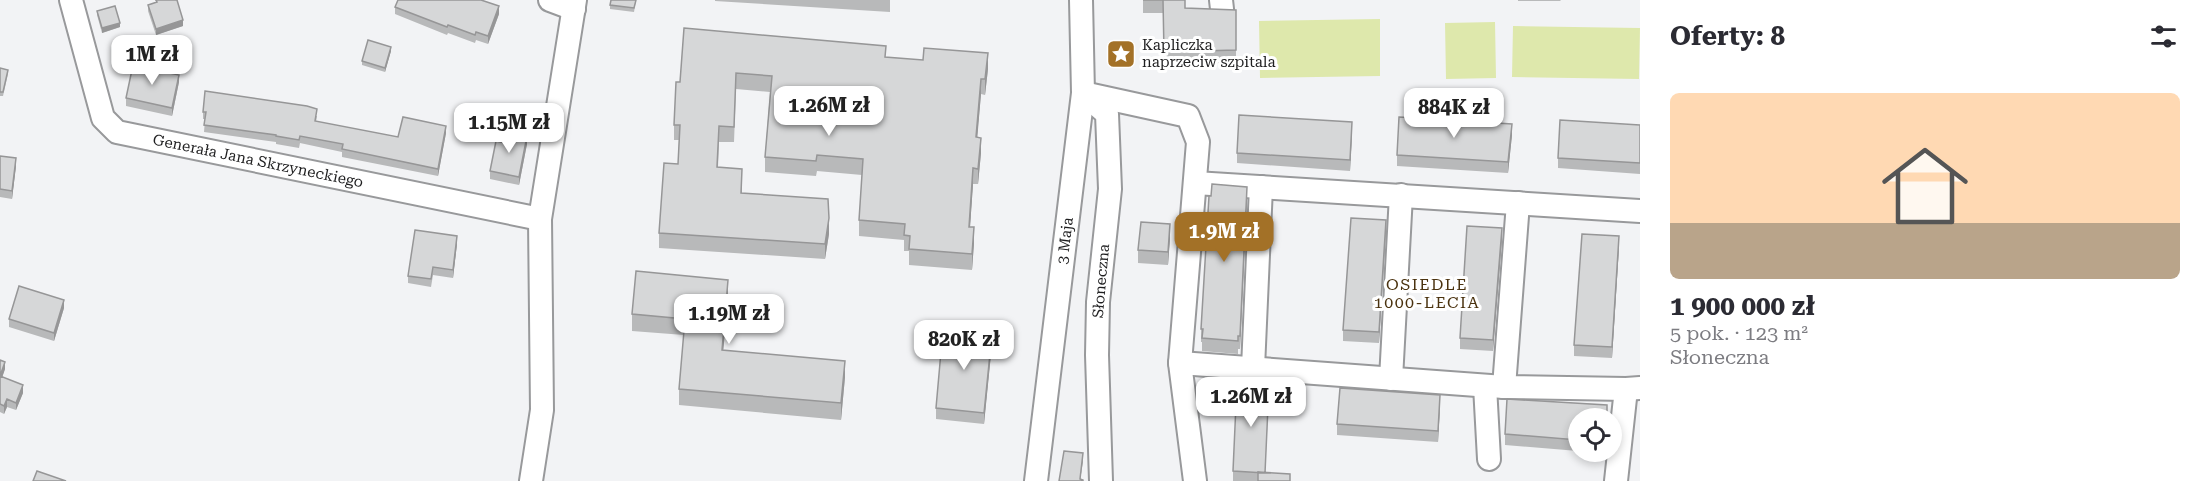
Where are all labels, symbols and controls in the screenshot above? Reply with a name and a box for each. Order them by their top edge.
icon: filters [2147,20,2180,53]
text: Oferty: 8 [1670,21,1785,51]
pin: 1M zł [110,35,194,86]
place label: Kapliczka naprzeciw szpitala [1142,36,1276,71]
place icon: Kapliczka naprzeciw szpitala [1105,38,1137,70]
text: 1M zł [125,42,179,66]
pin: 1.26M zł [767,86,891,137]
pin: 884K zł [1399,88,1509,139]
text: 1.26M zł [788,93,870,117]
text: 884K zł [1418,95,1490,119]
pin: 1.15M zł [447,103,571,154]
text: 1.15M zł [468,110,550,134]
street label: Generała Jana Skrzyneckiego [151,131,365,191]
icon: home [1871,132,1979,240]
pin: 1.9M zł [1169,212,1279,263]
street label: 3 Maja [1053,216,1077,265]
text: 1.9M zł [1189,219,1259,243]
street label: Słoneczna [1089,243,1113,319]
district label: OSIEDLE 1000-LECIA [1374,275,1480,312]
text: 1 900 000 zł [1670,291,1815,321]
pin: 1.19M zł [667,294,791,345]
text: 1.19M zł [688,301,770,325]
pin: 820K zł [909,320,1019,371]
text: 5 pok. · 123 m² [1670,321,1808,345]
text: 820K zł [928,327,1000,351]
text: Słoneczna [1670,345,1769,369]
pin: 1.26M zł [1189,377,1313,428]
text: 1.26M zł [1210,384,1292,408]
map controls [1568,408,1622,462]
button: locate [1568,408,1622,462]

